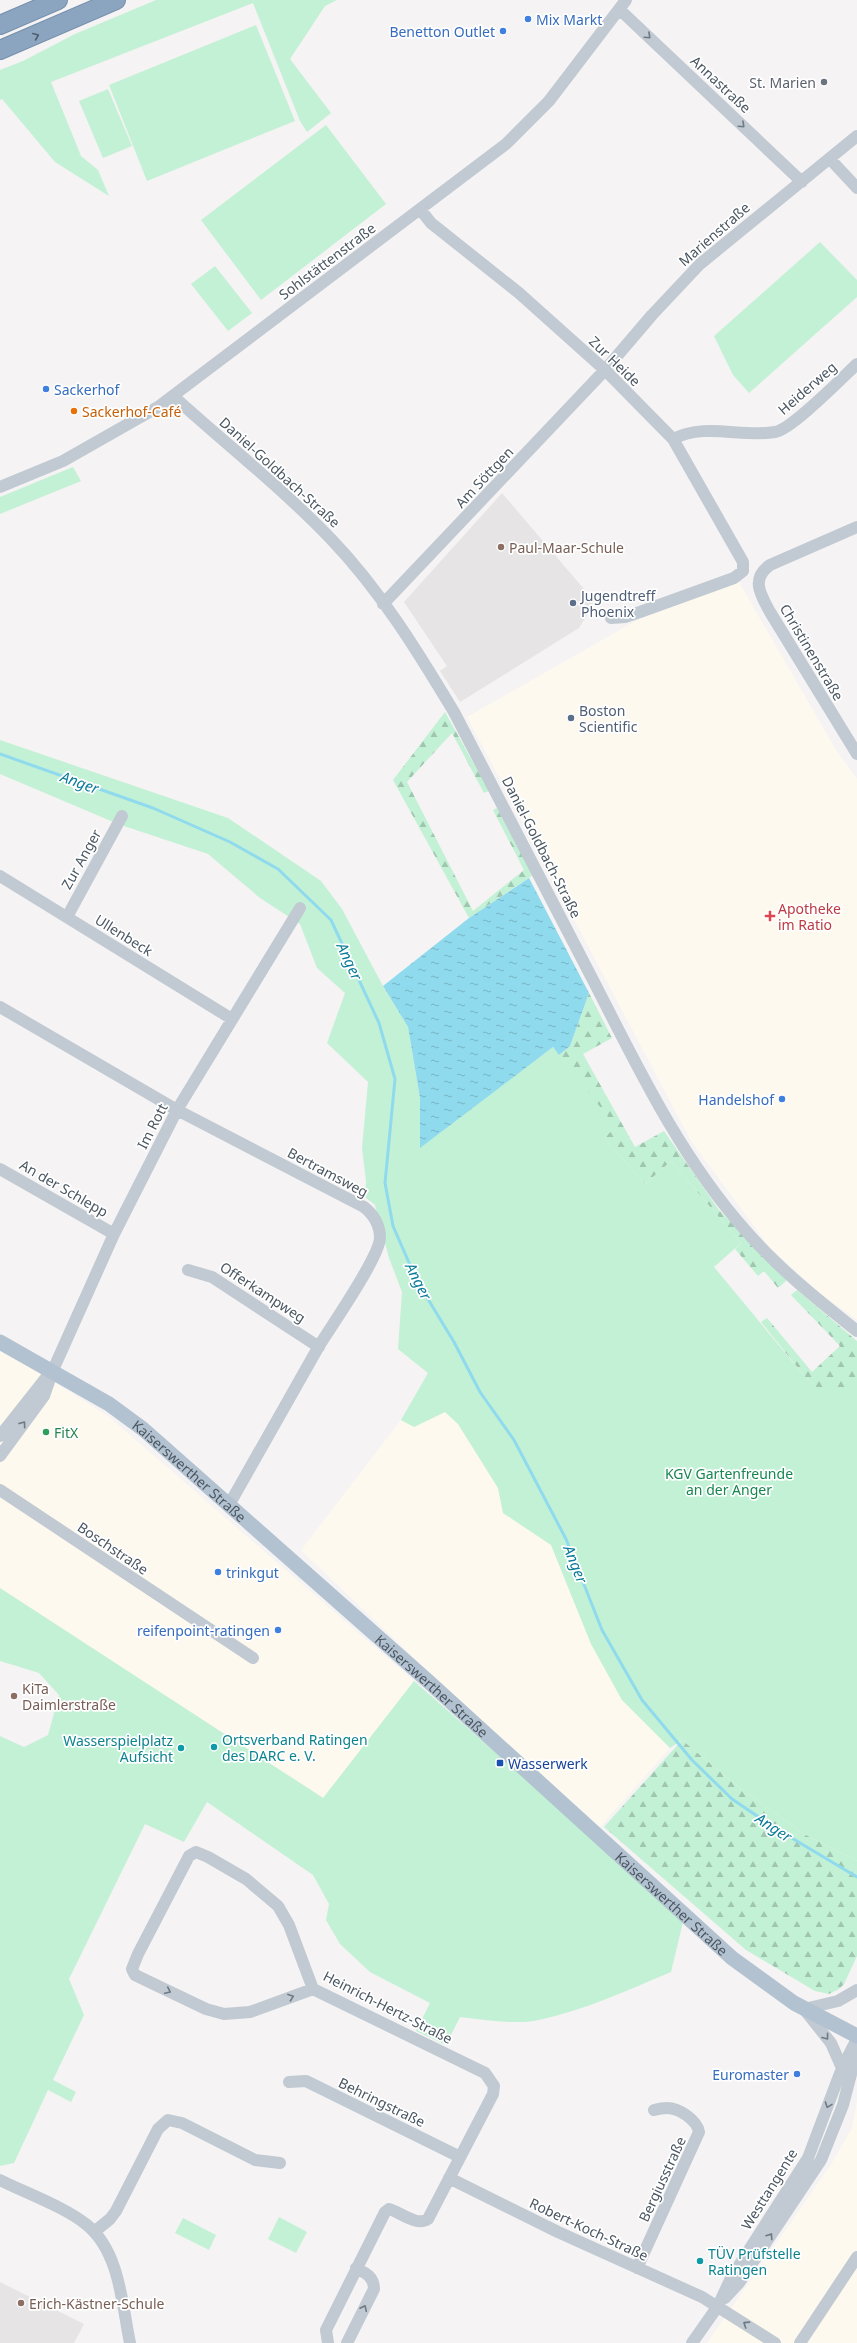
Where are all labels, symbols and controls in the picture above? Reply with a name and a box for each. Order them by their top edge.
place label: Mix Markt [536,10,602,29]
marker: Mix Markt [523,14,533,24]
place label: Benetton Outlet [389,22,495,41]
marker: Benetton Outlet [498,26,508,36]
one-way arrow [643,31,651,39]
one-way arrow [33,33,40,41]
street label: Annastraße [687,51,755,117]
place label: St. Marien [749,73,816,92]
marker: St. Marien [819,77,829,87]
one-way arrow [737,120,745,128]
street label: Marienstraße [674,198,754,270]
street label: Sohlstättenstraße [275,218,379,304]
street label: Zur Heide [585,332,645,390]
street label: Heiderweg [774,357,840,419]
place label: Sackerhof [54,380,121,399]
marker: Sackerhof [41,384,51,394]
place label: Sackerhof-Café [82,402,181,421]
marker: Sackerhof-Café [69,406,79,416]
street label: Daniel-Goldbach-Straße [216,413,345,531]
street label: Am Söttgen [451,442,517,512]
place label: Paul-Maar-Schule [509,538,624,557]
marker: Paul-Maar-Schule [496,542,506,552]
place label: Jugendtreff Phoenix [579,586,657,621]
marker: Jugendtreff Phoenix [568,598,578,608]
street label: Christinenstraße [776,600,848,704]
place label: Boston Scientific [579,701,638,736]
marker: Boston Scientific [566,713,576,723]
water label: Anger [57,766,103,798]
street label: Daniel-Goldbach-Straße [498,773,586,921]
street label: Zur Anger [57,825,105,892]
place label: Apotheke im Ratio [778,899,841,934]
street label: Ullenbeck [92,910,157,960]
marker: Apotheke im Ratio [765,911,775,921]
water label: Anger [332,938,368,984]
place label: Handelshof [698,1090,775,1109]
marker: Handelshof [777,1094,787,1104]
street label: Im Rott [132,1100,172,1152]
street label: Bertramsweg [284,1143,372,1201]
street label: An der Schlepp [16,1155,112,1221]
street label: Offerkampweg [217,1257,309,1327]
water label: Anger [401,1258,437,1304]
street label: Kaiserswerther Straße [129,1415,251,1526]
one-way arrow [18,1422,25,1429]
place label: FitX [54,1423,79,1442]
marker: FitX [41,1427,51,1437]
park label: KGV Gartenfreunde an der Anger [665,1464,793,1499]
street label: Boschstraße [74,1517,152,1579]
water label: Anger [559,1541,593,1587]
place label: trinkgut [226,1563,279,1582]
marker: trinkgut [213,1567,223,1577]
place label: reifenpoint-ratingen [137,1621,270,1640]
marker: reifenpoint-ratingen [273,1625,283,1635]
street label: Kaiserswerther Straße [371,1630,493,1741]
place label: KiTa Daimlerstraße [22,1679,116,1714]
marker: KiTa Daimlerstraße [9,1691,19,1701]
place label: Ortsverband Ratingen des DARC e. V. [222,1730,368,1765]
place label: Wasserspielplatz Aufsicht [63,1731,173,1766]
marker: Ortsverband Ratingen des DARC e. V. [209,1742,219,1752]
marker: Wasserspielplatz Aufsicht [176,1743,186,1753]
place label: Wasserwerk [508,1754,588,1773]
marker: Wasserwerk [495,1758,505,1768]
water label: Anger [751,1807,797,1847]
street label: Kaiserswerther Straße [612,1847,732,1959]
street label: Heinrich-Hertz-Straße [320,1966,456,2048]
one-way arrow [164,1986,171,1994]
one-way arrow [287,1994,294,2002]
one-way arrow [821,2033,828,2040]
place label: Euromaster [712,2065,789,2084]
marker: Euromaster [792,2069,802,2079]
street label: Behringstraße [336,2073,429,2131]
one-way arrow [824,2101,833,2108]
street label: Bergiusstraße [634,2133,690,2225]
street label: Westtangente [737,2145,802,2233]
street label: Robert-Koch-Straße [527,2193,652,2265]
one-way arrow [765,2233,773,2240]
place label: TÜV Prüfstelle Ratingen [708,2244,801,2279]
marker: TÜV Prüfstelle Ratingen [695,2256,705,2266]
place label: Erich-Kästner-Schule [29,2294,164,2313]
marker: Erich-Kästner-Schule [16,2298,26,2308]
one-way arrow [359,2305,367,2312]
one-way arrow [744,2322,751,2329]

